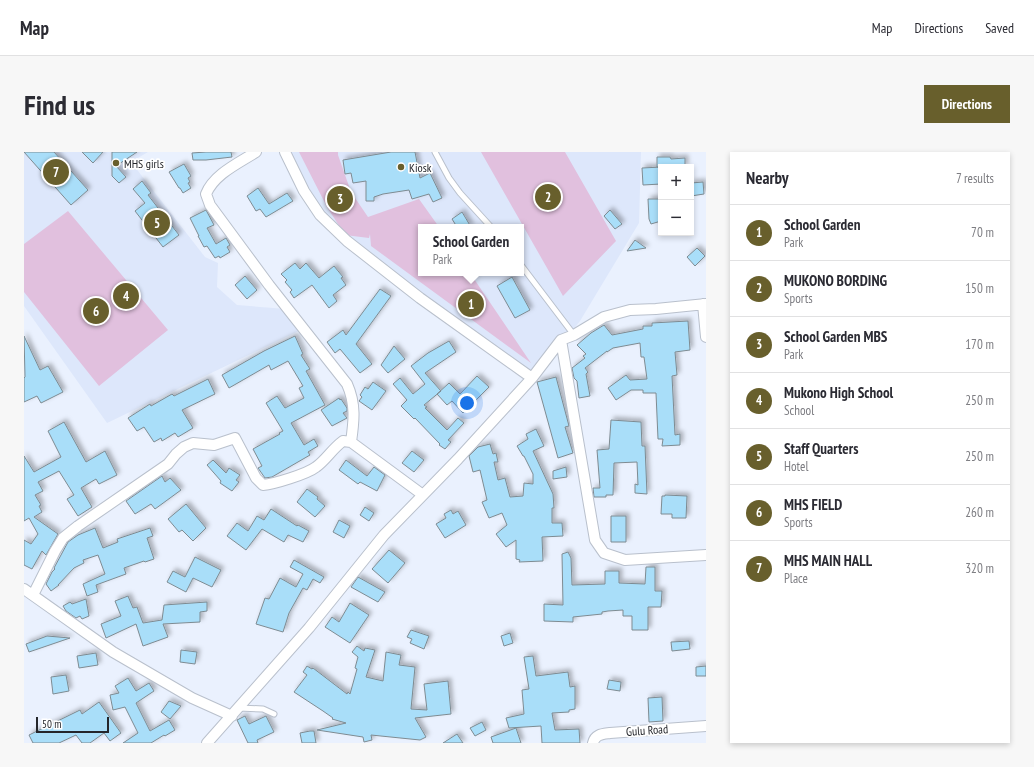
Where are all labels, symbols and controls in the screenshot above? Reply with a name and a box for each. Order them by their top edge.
text: Map [20,16,49,40]
text: Map [872,19,892,37]
text: Directions [914,19,963,37]
text: Saved [985,19,1014,37]
button: Directions [924,85,1010,123]
text: Find us [24,86,95,123]
place label: MHS girls [124,156,164,171]
pin: 7 [43,157,69,187]
marker: MHS girls [111,158,121,168]
place label: Kiosk [409,160,432,175]
marker: Kiosk [396,162,406,172]
map controls [658,164,694,236]
button: + [658,164,694,200]
text: Nearby [746,167,789,189]
text: 7 results [956,170,994,187]
pin: 2 [535,182,561,212]
pin: 3 [327,184,353,214]
button: − [658,200,694,236]
pin: 5 [144,208,170,238]
text: School Garden [784,215,860,234]
popup [418,224,524,276]
text: 1 [756,224,762,241]
text: 70 m [971,224,994,241]
text: School Garden [433,232,509,251]
text: Park [784,234,803,251]
text: Park [433,251,452,268]
text: MUKONO BORDING [784,271,887,290]
text: 2 [756,280,762,297]
text: 150 m [965,280,994,297]
pin: 4 [113,281,139,311]
pin: 1 [458,289,484,319]
text: Sports [784,290,813,307]
pin: 6 [83,296,109,326]
text: School Garden MBS [784,327,887,346]
text: 3 [756,336,762,353]
text: 170 m [965,336,994,353]
text: Park [784,346,803,363]
text: Mukono High School [784,383,893,402]
text: 4 [756,392,762,409]
text: 250 m [965,392,994,409]
your location [457,393,477,413]
text: School [784,402,814,419]
text: Staff Quarters [784,439,858,458]
text: 5 [756,448,762,465]
text: 250 m [965,448,994,465]
text: Hotel [784,458,808,475]
text: MHS FIELD [784,495,842,514]
text: 6 [756,504,762,521]
text: 260 m [965,504,994,521]
text: Sports [784,514,813,531]
text: MHS MAIN HALL [784,551,872,570]
text: 7 [756,560,762,577]
text: 320 m [965,560,994,577]
text: Place [784,570,808,587]
scale bar [36,715,109,734]
text: 50 m [42,717,61,731]
street label: Gulu Road [625,721,669,739]

